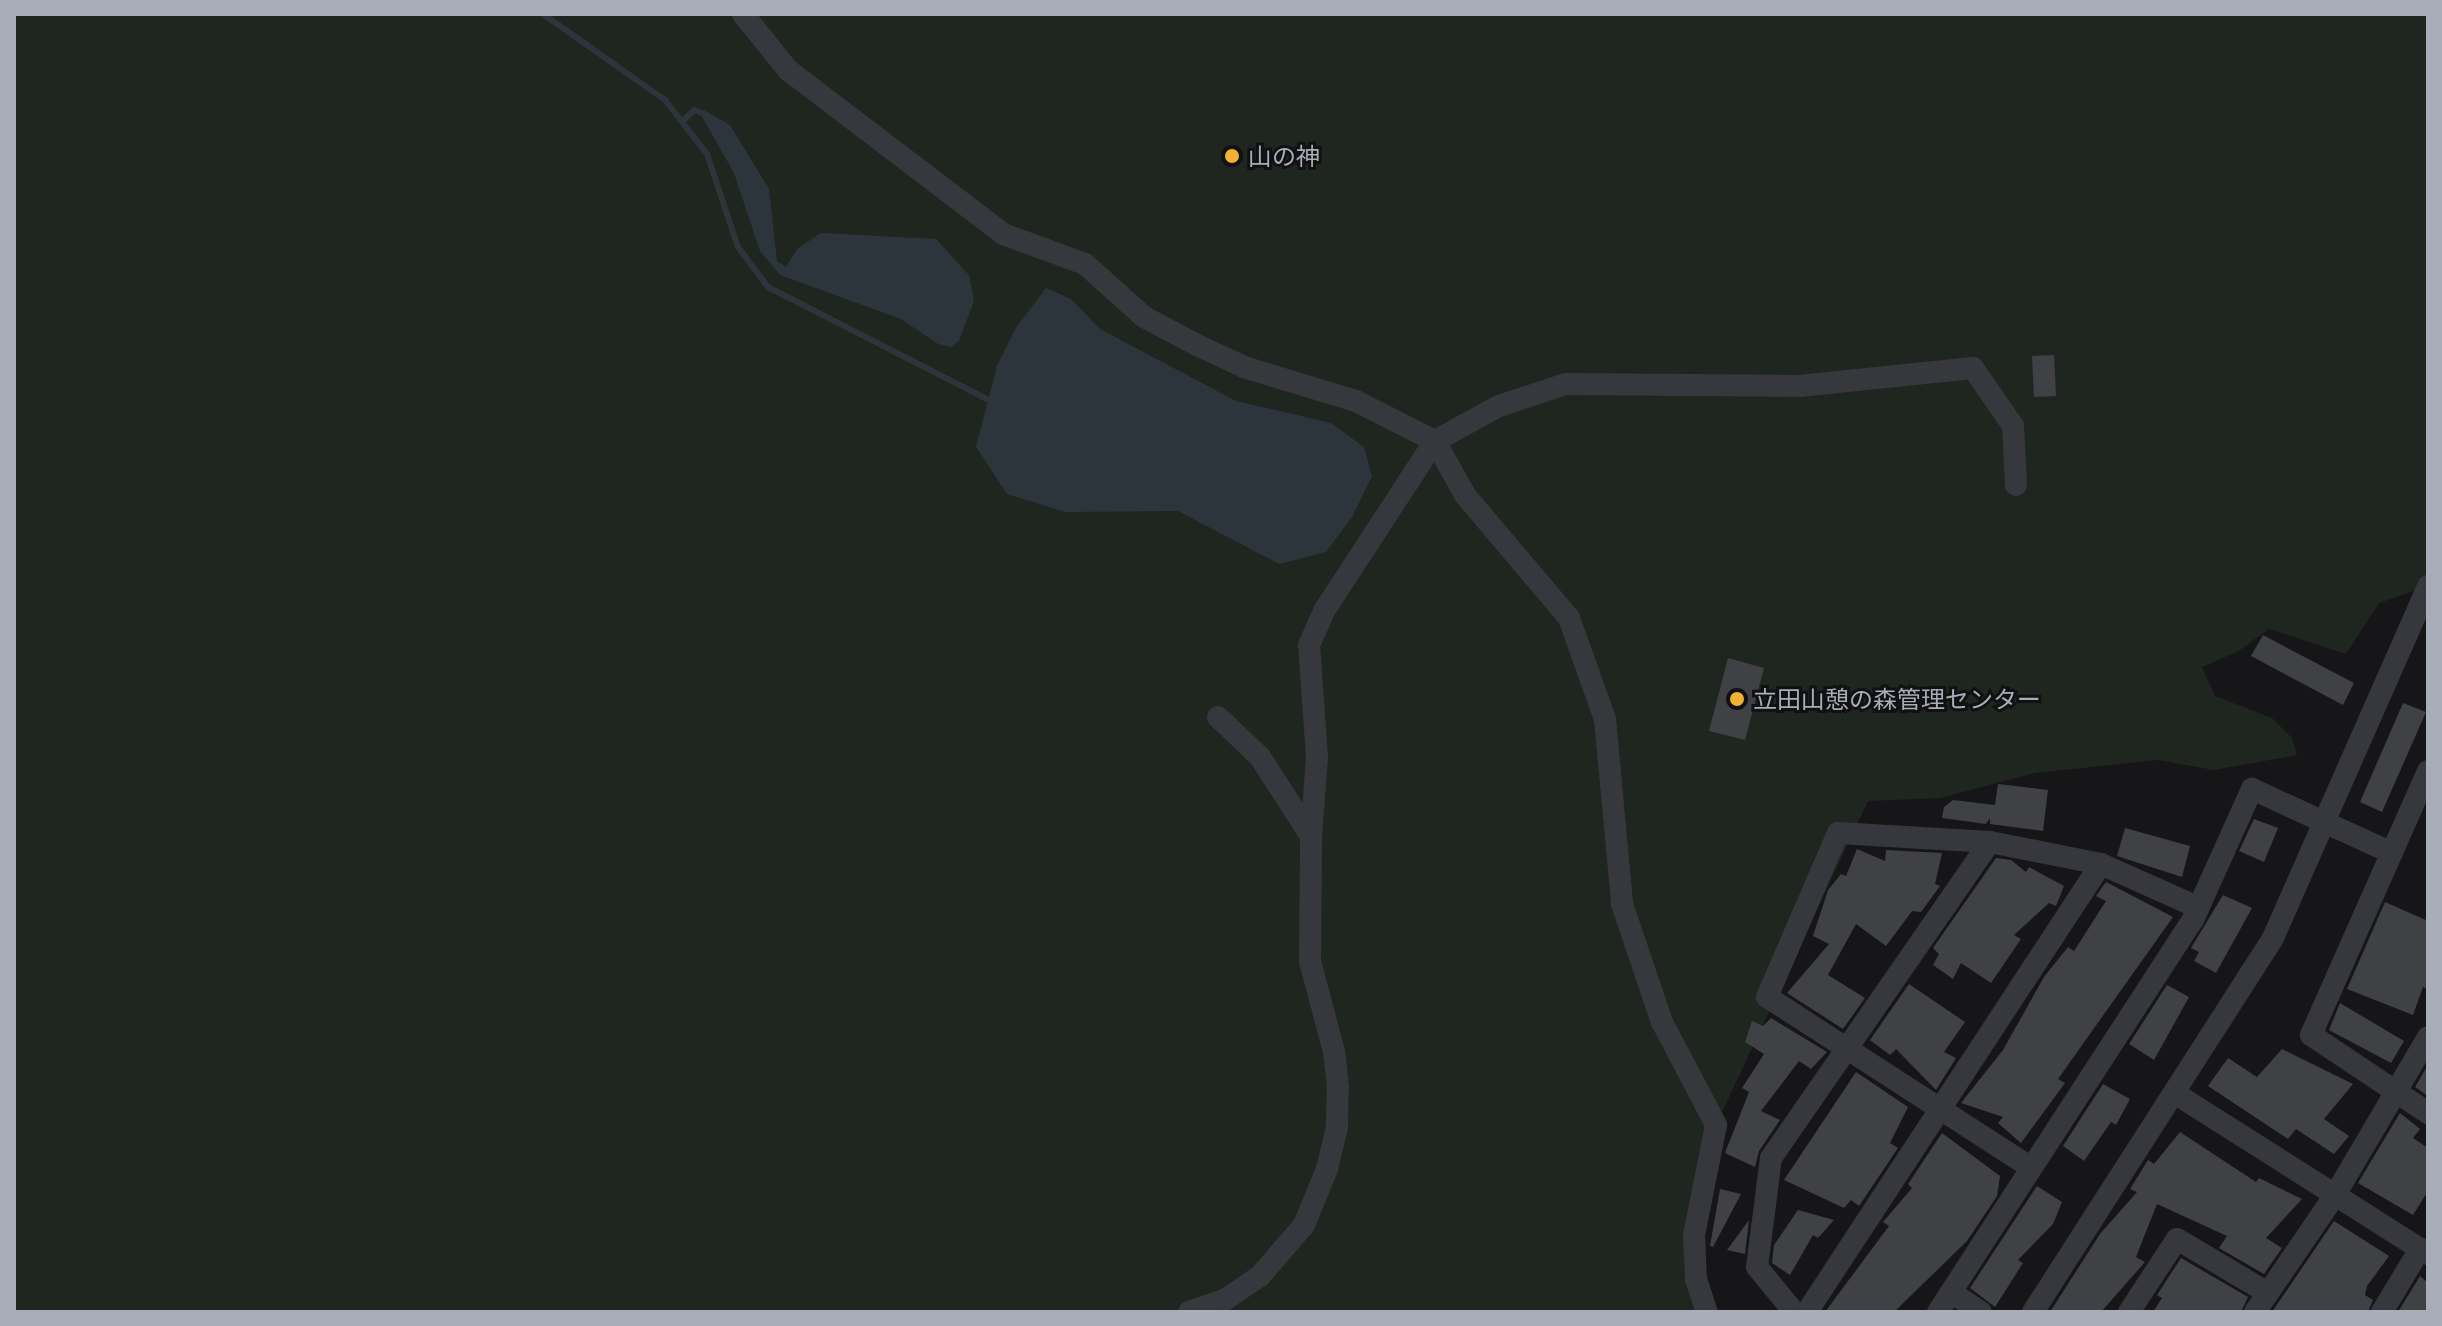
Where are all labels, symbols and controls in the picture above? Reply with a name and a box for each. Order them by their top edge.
place label: 山の神 [1248,142,1320,170]
marker: 山の神 [1223,147,1241,165]
place label: 立田山憩の森管理センター [1753,685,2041,713]
marker: 立田山憩の森管理センター [1728,690,1746,708]

